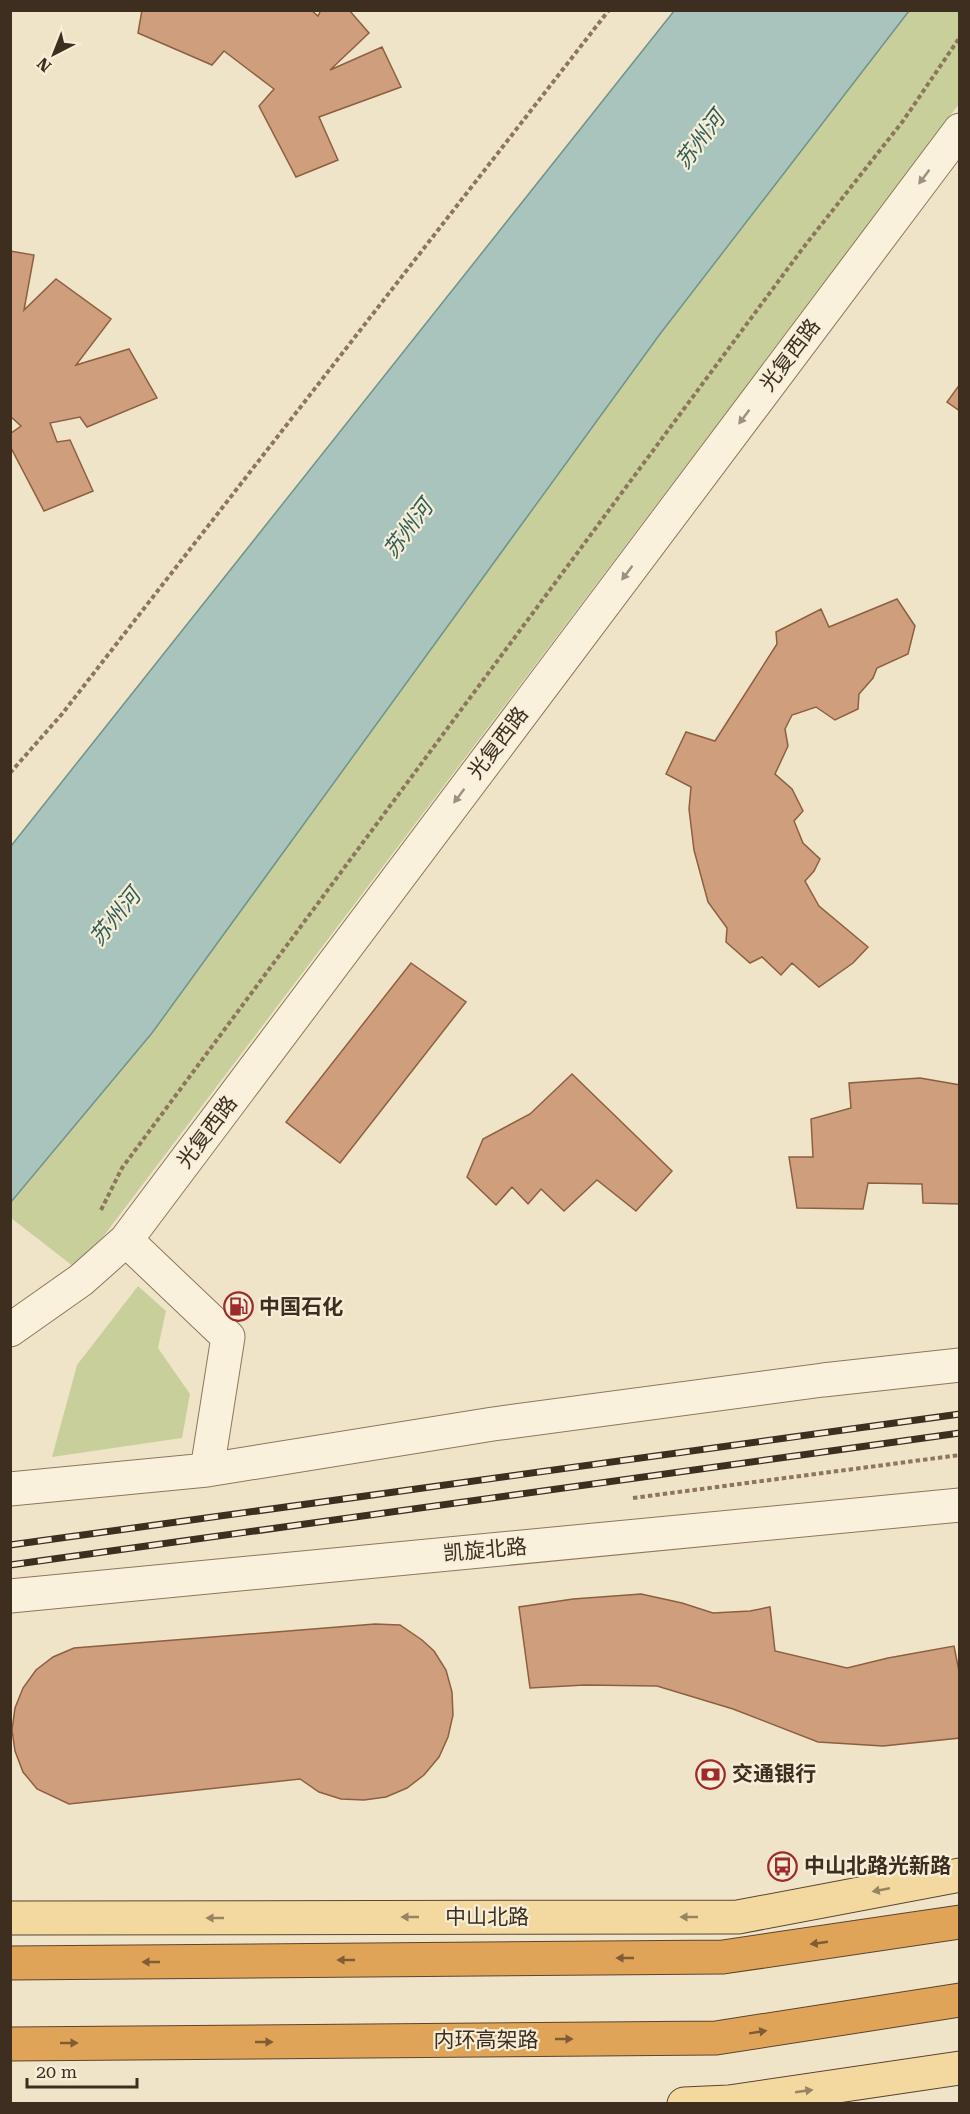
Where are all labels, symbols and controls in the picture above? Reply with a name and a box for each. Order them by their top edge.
north arrow [24,24,84,84]
text: N [33,54,55,76]
water label: 苏州河 [670,103,732,174]
one-way arrow [919,170,931,185]
street label: 光复西路 [755,314,825,396]
one-way arrow [738,409,750,425]
water label: 苏州河 [378,492,440,563]
one-way arrow [621,565,633,580]
street label: 光复西路 [463,702,533,784]
one-way arrow [453,787,465,803]
water label: 苏州河 [85,880,148,951]
street label: 光复西路 [172,1091,242,1173]
fuel station icon: 中国石化 [222,1291,254,1323]
place label: 中国石化 [259,1295,343,1319]
street label: 凯旋北路 [442,1534,528,1566]
bank icon: 交通银行 [695,1758,727,1790]
place label: 交通银行 [732,1762,816,1786]
bus stop icon: 中山北路光新路 [767,1850,799,1882]
place label: 中山北路光新路 [804,1854,951,1878]
one-way arrow [872,1886,891,1895]
street label: 中山北路 [445,1905,529,1929]
one-way arrow [400,1912,419,1922]
one-way arrow [679,1912,698,1922]
one-way arrow [205,1913,224,1923]
one-way arrow [809,1939,828,1948]
one-way arrow [615,1953,634,1963]
one-way arrow [336,1955,355,1965]
one-way arrow [141,1957,160,1967]
one-way arrow [749,2027,768,2036]
street label: 内环高架路 [434,2028,539,2052]
one-way arrow [554,2034,573,2044]
one-way arrow [254,2037,273,2047]
one-way arrow [59,2038,78,2048]
scale bar [27,2051,136,2089]
text: 20 m [36,2061,77,2082]
one-way arrow [795,2086,814,2095]

